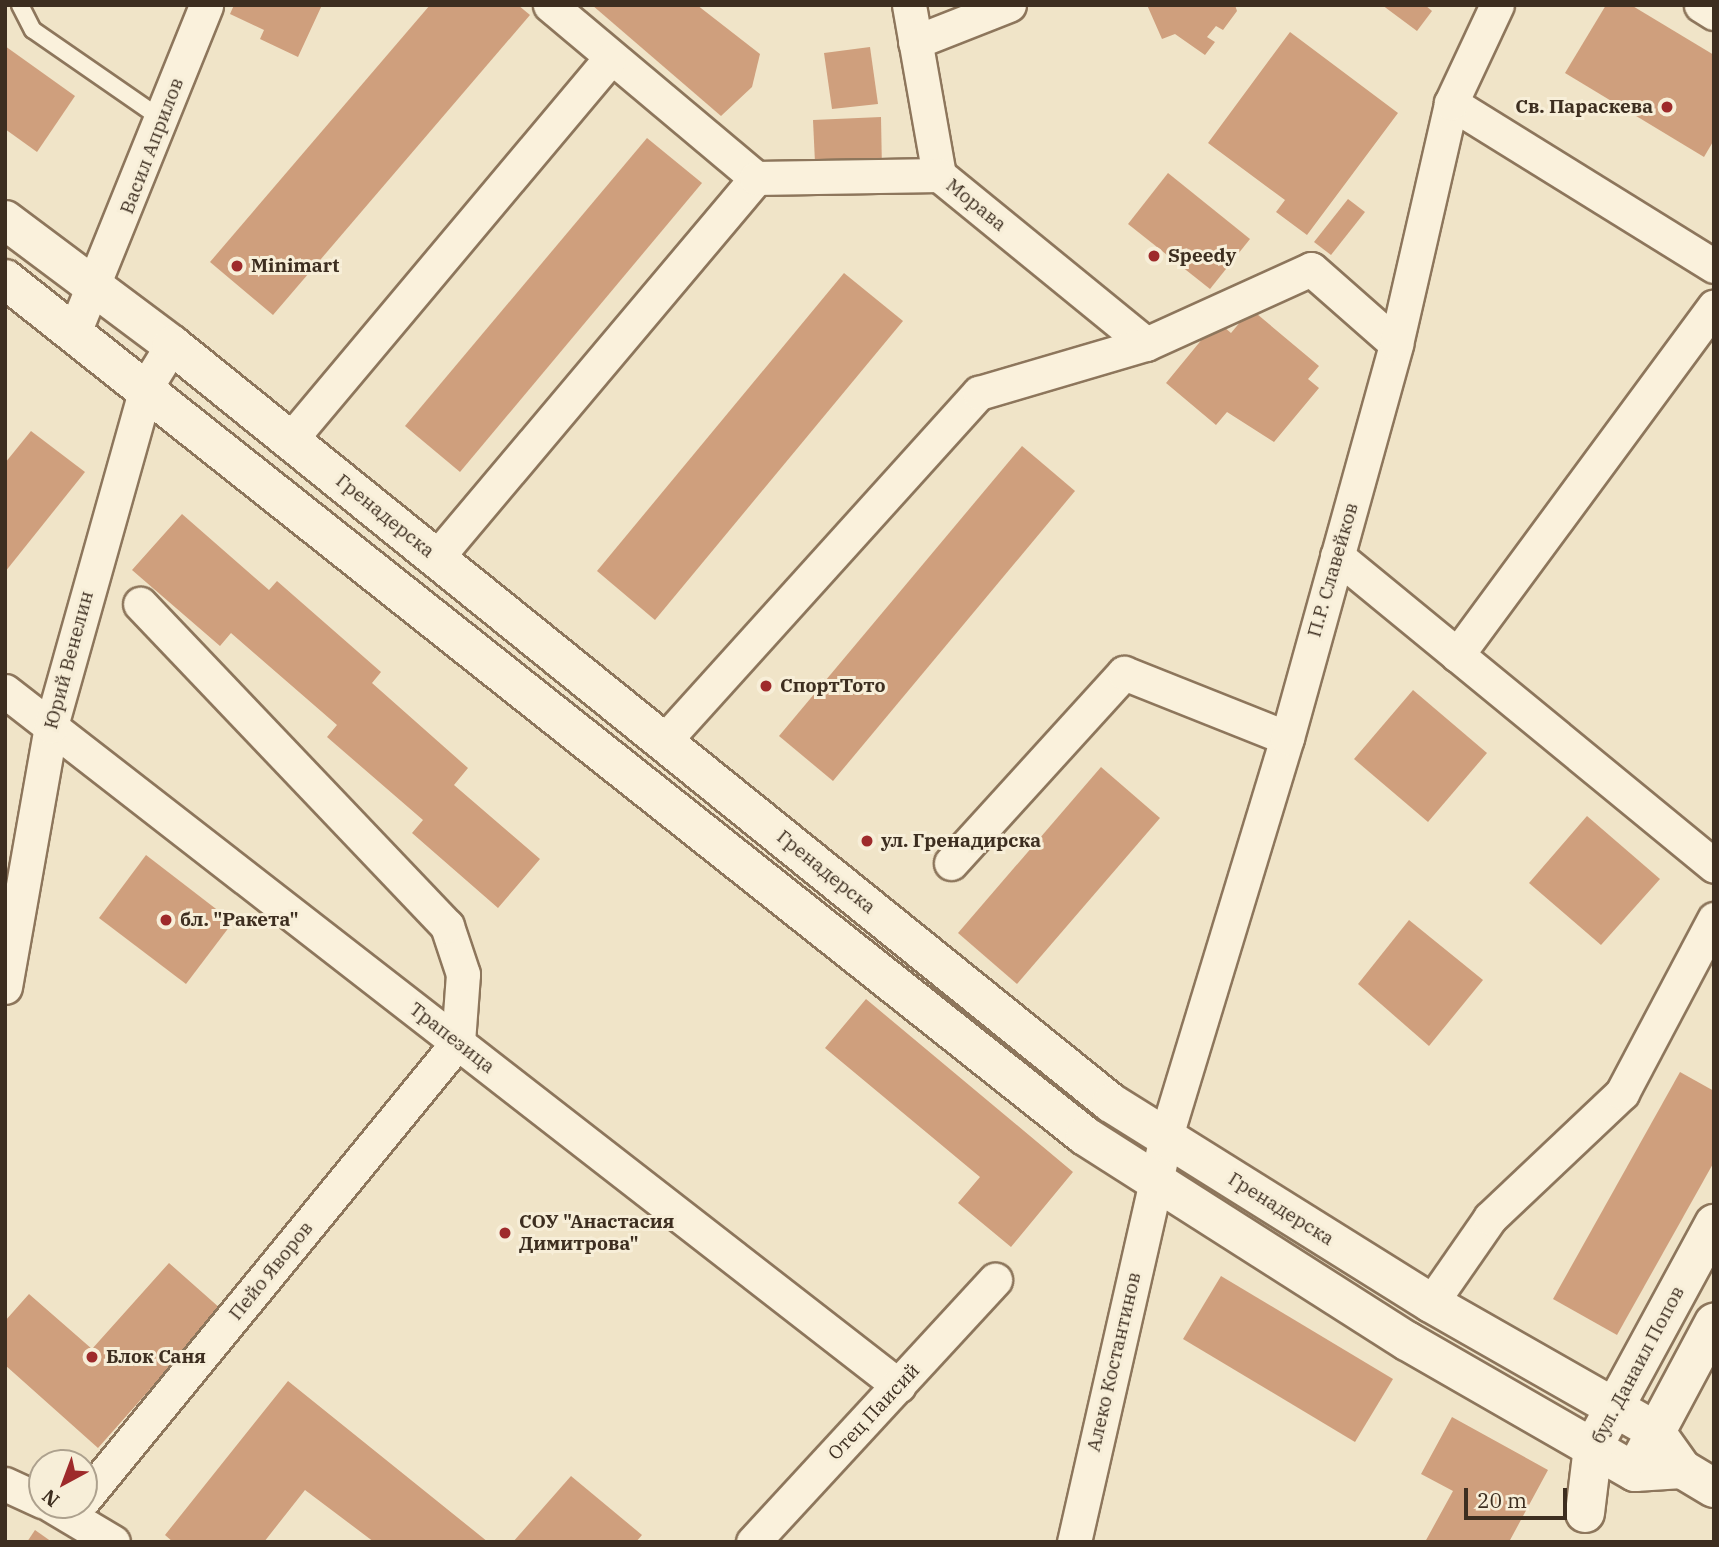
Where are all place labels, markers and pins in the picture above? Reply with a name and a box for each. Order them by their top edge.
place label: Св. Параскева [1515,96,1653,118]
marker: Св. Параскева [1659,99,1675,115]
place label: Speedy [1168,245,1236,267]
marker: Speedy [1146,248,1162,264]
place label: Minimart [251,255,339,277]
marker: Minimart [229,258,245,274]
place label: СпортТото [780,675,886,697]
marker: СпортТото [758,678,774,694]
place label: ул. Гренадирска [881,830,1041,852]
marker: ул. Гренадирска [859,833,875,849]
place label: бл. "Ракета" [180,909,299,931]
marker: бл. "Ракета" [158,912,174,928]
place label: СОУ "Анастасия Димитрова" [519,1211,674,1255]
marker: СОУ "Анастасия Димитрова" [497,1225,513,1241]
place label: Блок Саня [106,1346,206,1368]
marker: Блок Саня [84,1349,100,1365]

